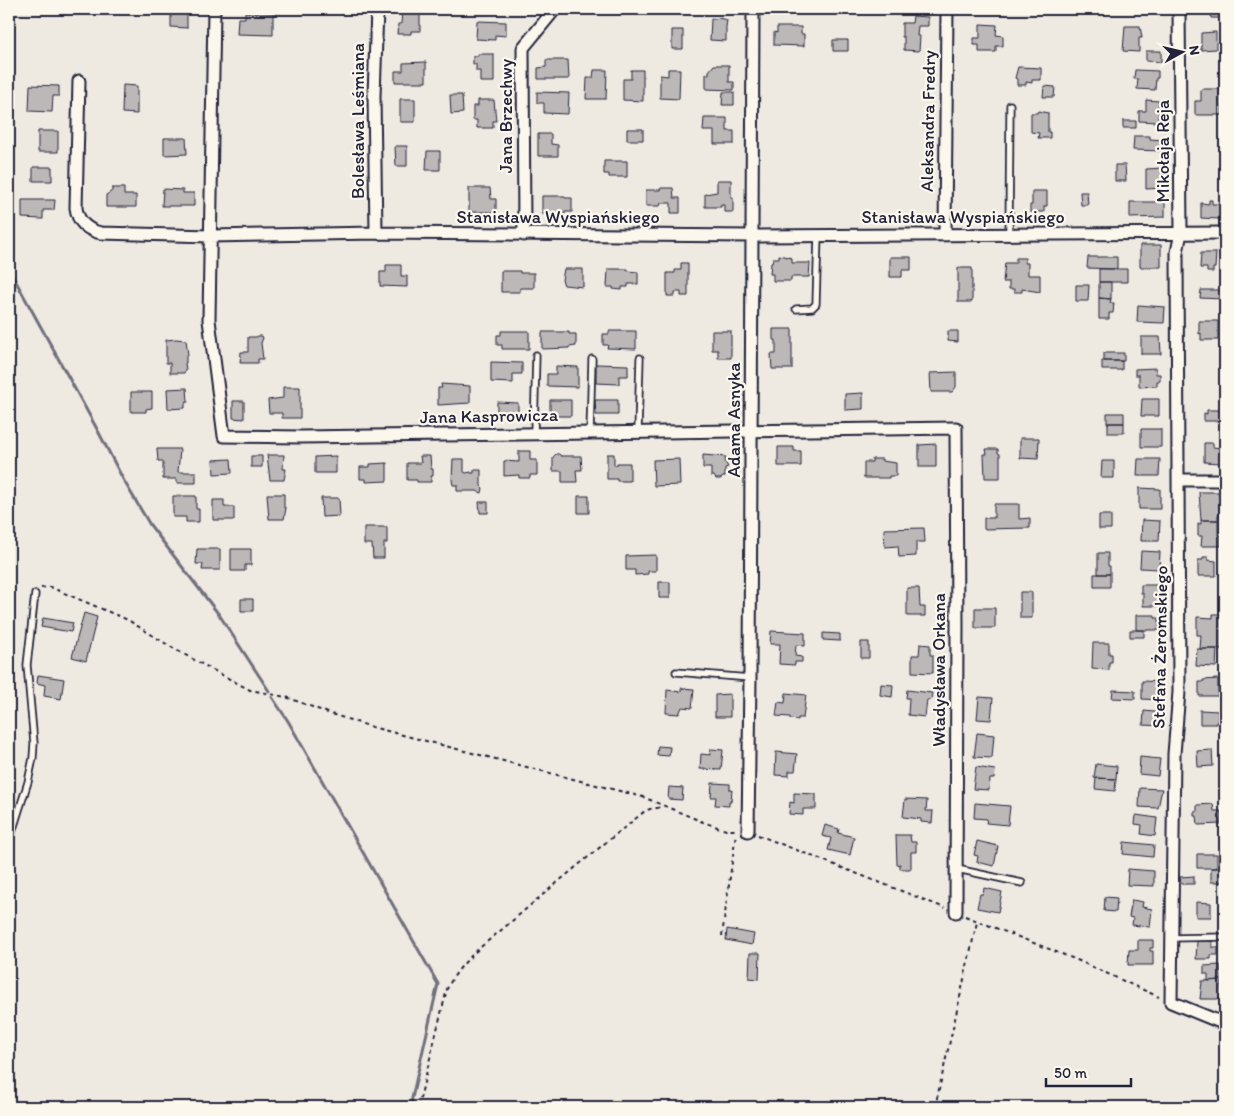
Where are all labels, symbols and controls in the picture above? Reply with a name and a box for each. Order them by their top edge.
north arrow [1156,28,1206,78]
street label: Bolesława Leśmiana [347,43,369,199]
text: N [1185,44,1203,56]
street label: Aleksandra Fredry [916,49,940,192]
street label: Jana Brzechwy [495,58,517,173]
street label: Mikołaja Reja [1152,99,1174,202]
street label: Stanisława Wyspiańskiego [456,206,660,228]
street label: Stanisława Wyspiańskiego [861,206,1065,228]
street label: Adama Asnyka [723,362,745,478]
street label: Jana Kasprowicza [420,404,559,428]
street label: Stefana Żeromskiego [1148,565,1172,729]
street label: Władysława Orkana [928,593,950,747]
scale bar [1046,1056,1132,1088]
text: 50 m [1054,1064,1087,1082]

